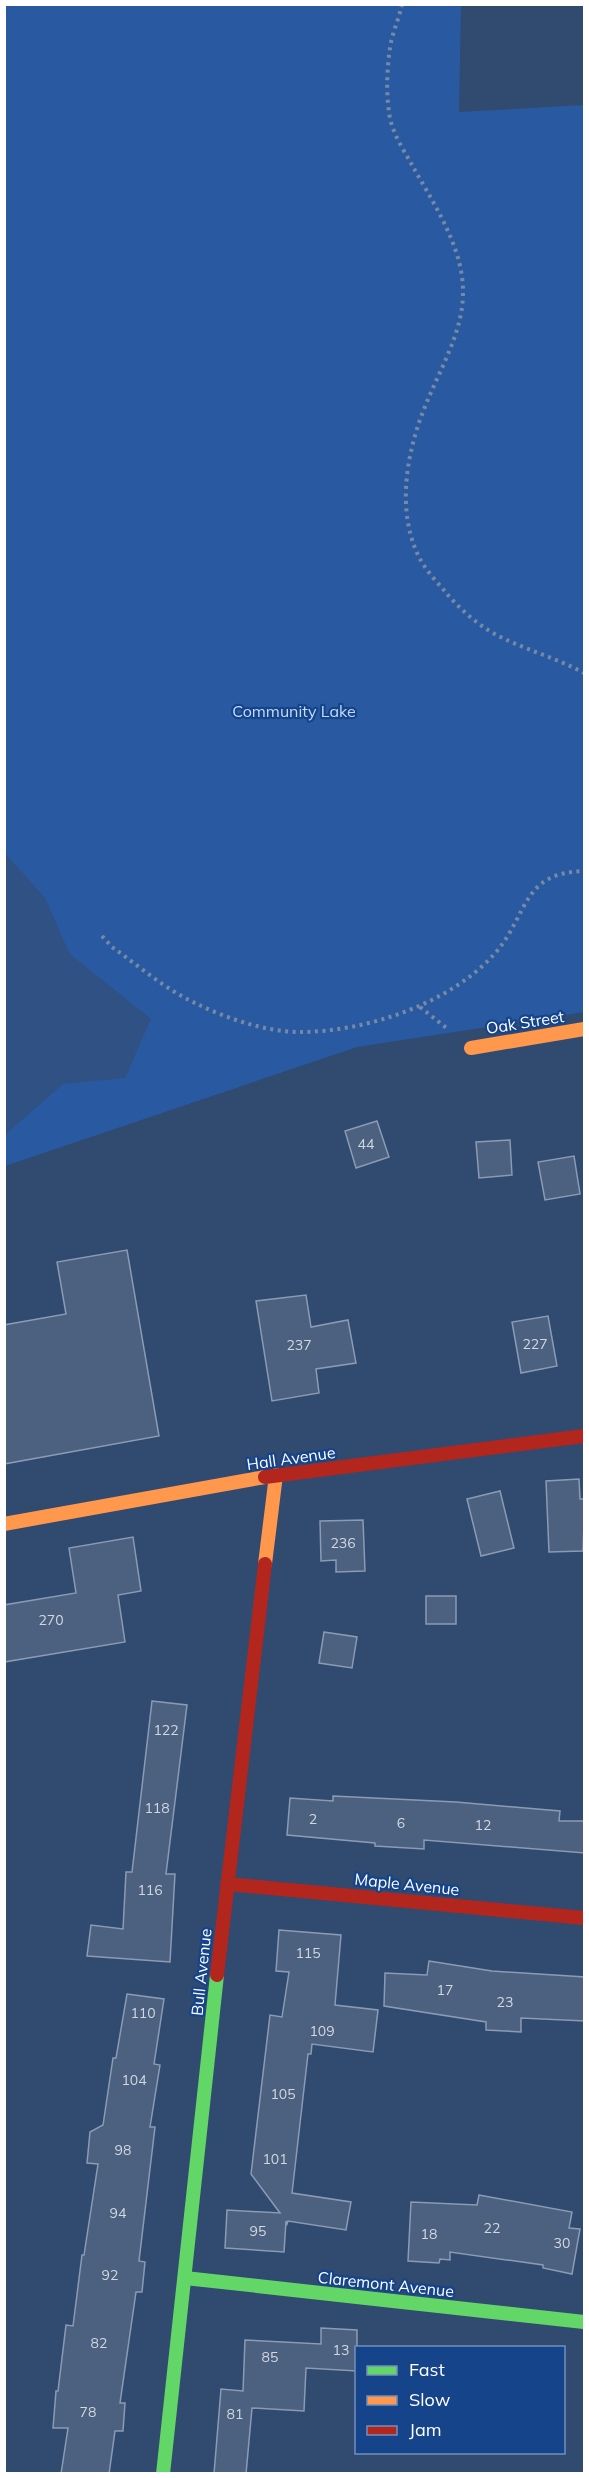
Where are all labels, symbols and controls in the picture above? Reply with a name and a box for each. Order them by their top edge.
park label: Community Lake [232,701,356,721]
street label: Oak Street [485,1006,566,1038]
house number: 44 [358,1135,375,1153]
house number: 227 [522,1335,548,1353]
house number: 237 [286,1336,312,1354]
street label: Hall Avenue [245,1442,337,1474]
house number: 236 [330,1534,356,1552]
house number: 270 [38,1611,64,1629]
house number: 122 [153,1721,179,1739]
house number: 118 [144,1799,170,1817]
house number: 2 [309,1810,317,1828]
house number: 6 [397,1814,405,1832]
house number: 12 [475,1816,491,1834]
street label: Maple Avenue [354,1869,460,1899]
house number: 116 [137,1881,163,1899]
street label: Bull Avenue [186,1927,216,2017]
house number: 115 [295,1944,321,1962]
house number: 17 [437,1981,453,1999]
house number: 23 [497,1993,513,2011]
house number: 110 [130,2004,156,2022]
house number: 109 [309,2022,335,2040]
house number: 104 [121,2071,147,2089]
house number: 105 [270,2085,296,2103]
house number: 98 [115,2141,131,2159]
house number: 101 [262,2150,288,2168]
house number: 94 [110,2204,127,2222]
house number: 22 [484,2219,500,2237]
house number: 95 [250,2222,266,2240]
house number: 18 [421,2225,437,2243]
house number: 30 [554,2234,570,2252]
house number: 92 [102,2266,118,2284]
street label: Claremont Avenue [317,2267,455,2301]
house number: 82 [91,2334,107,2352]
house number: 13 [333,2341,349,2359]
legend [355,2346,565,2454]
house number: 85 [262,2348,278,2366]
text: Fast [409,2358,445,2381]
text: Slow [409,2388,451,2411]
house number: 78 [80,2403,96,2421]
house number: 81 [227,2405,243,2423]
text: Jam [409,2418,442,2441]

